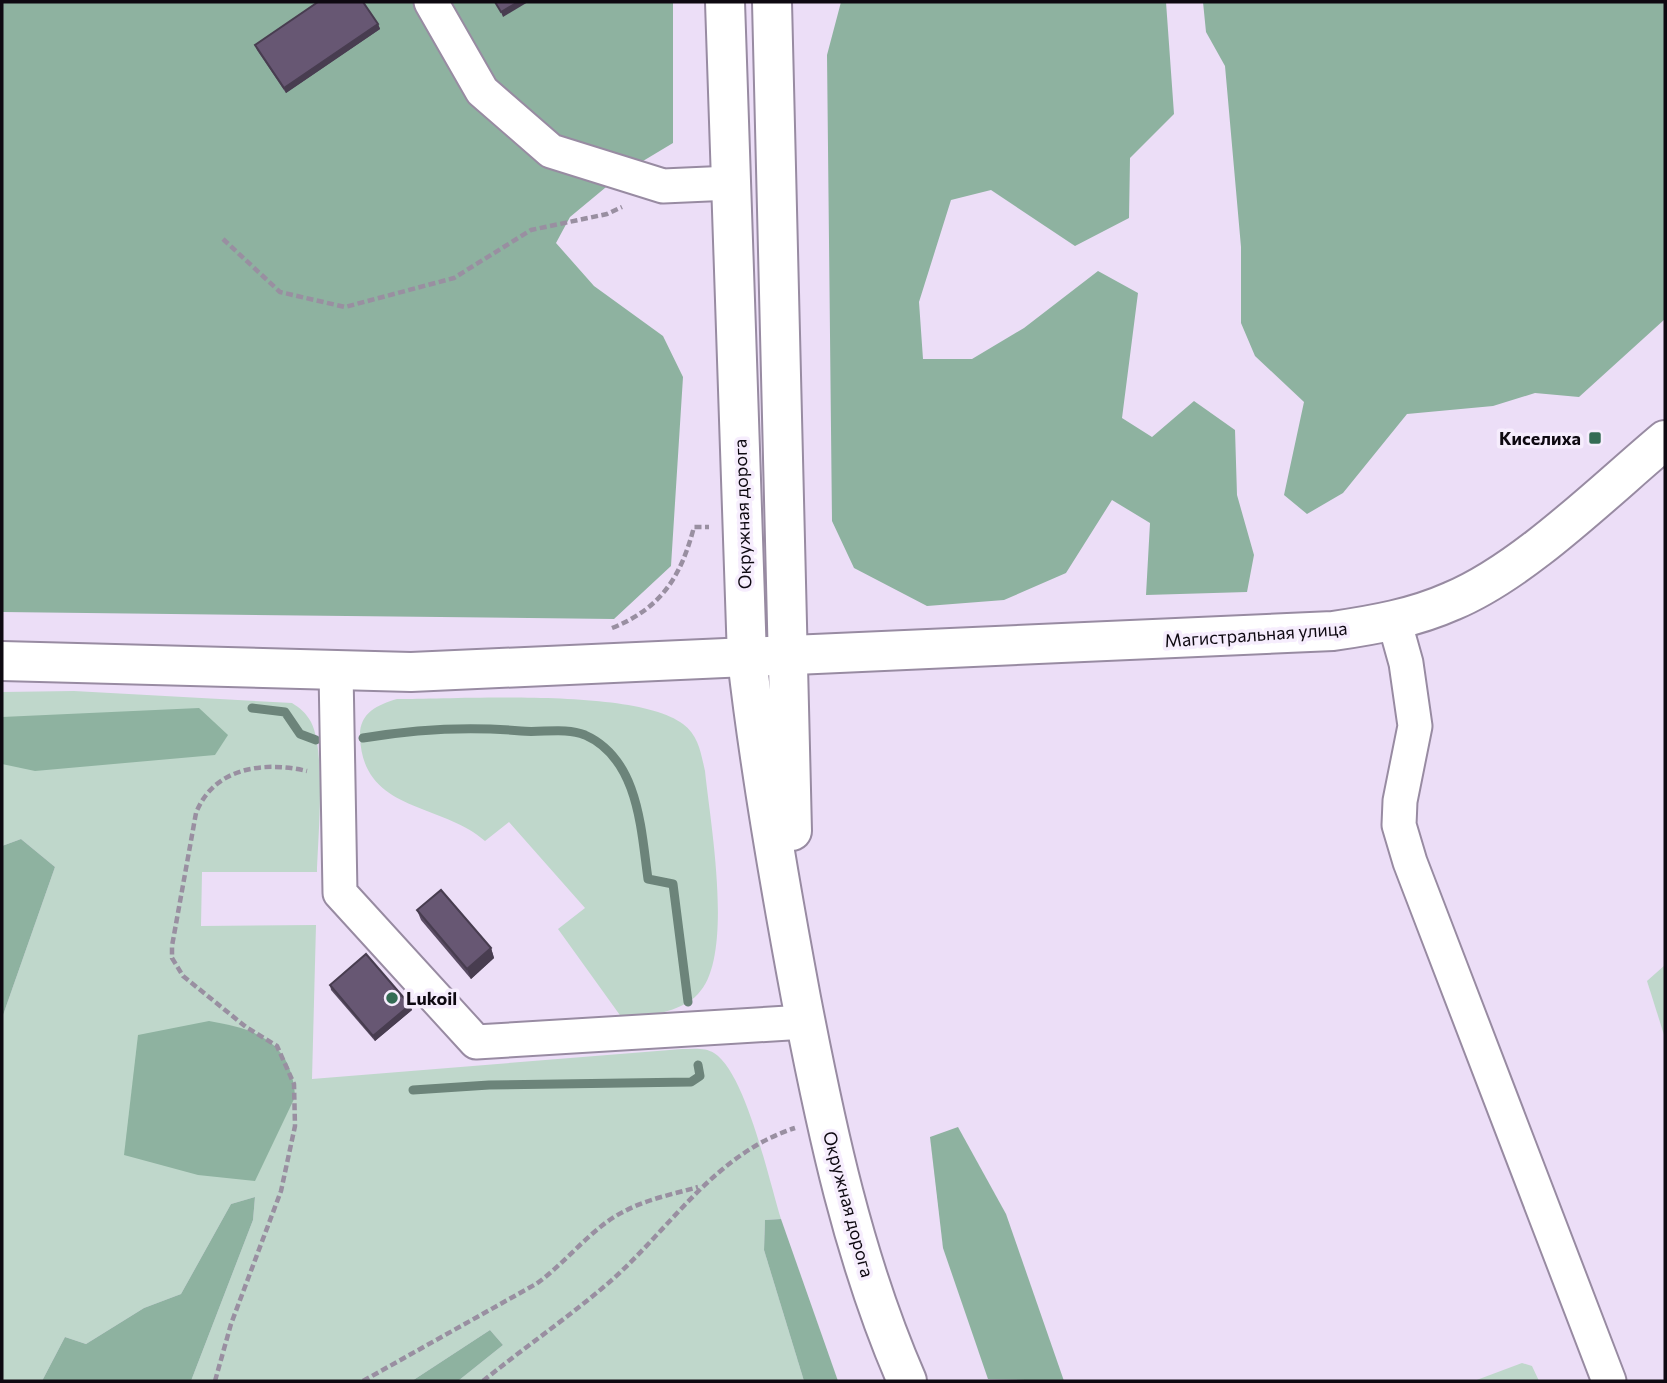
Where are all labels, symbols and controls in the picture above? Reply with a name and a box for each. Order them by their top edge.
place label: Киселиха [1499,427,1581,449]
marker: Киселиха [1587,430,1603,446]
street label: Окружная дорога [728,438,756,590]
street label: Магистральная улица [1164,617,1348,651]
place label: Lukoil [406,987,457,1009]
marker: Lukoil [384,990,400,1006]
street label: Окружная дорога [819,1128,879,1280]

